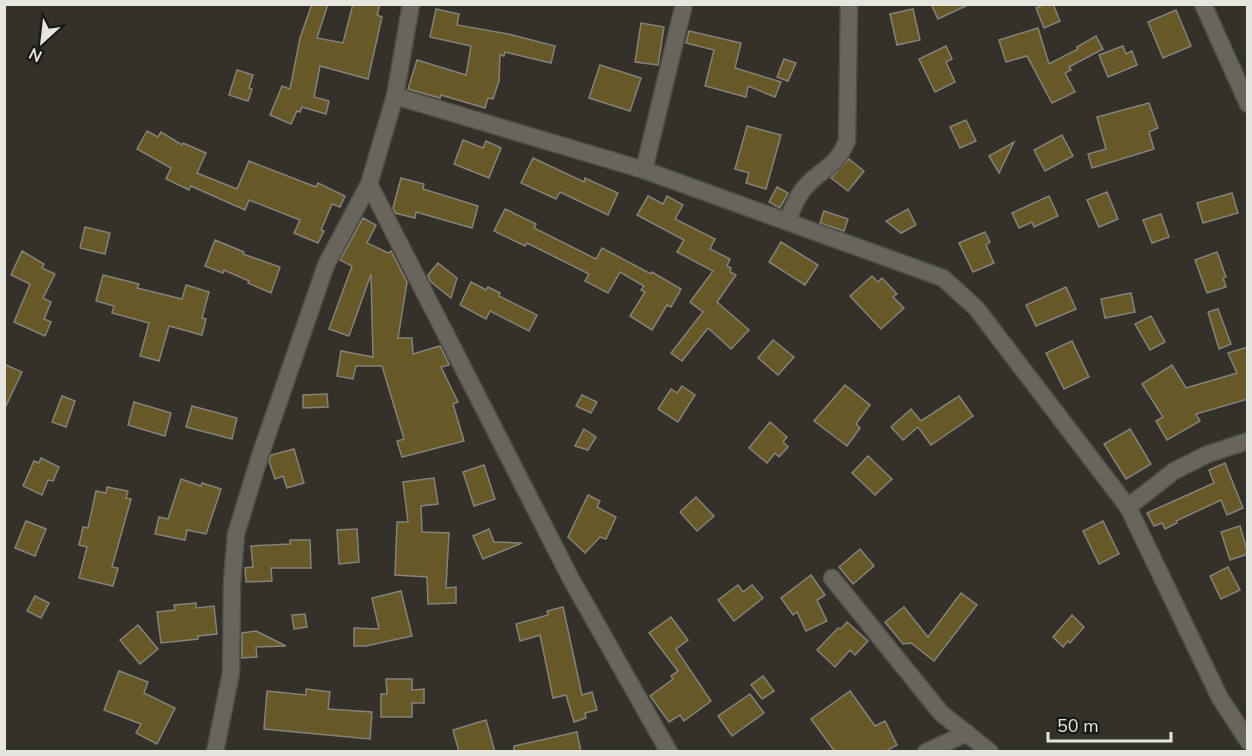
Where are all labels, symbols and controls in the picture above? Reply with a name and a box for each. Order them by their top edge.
north arrow [12,12,72,72]
text: N [25,42,46,67]
scale bar [1048,705,1171,743]
text: 50 m [1057,714,1099,738]

